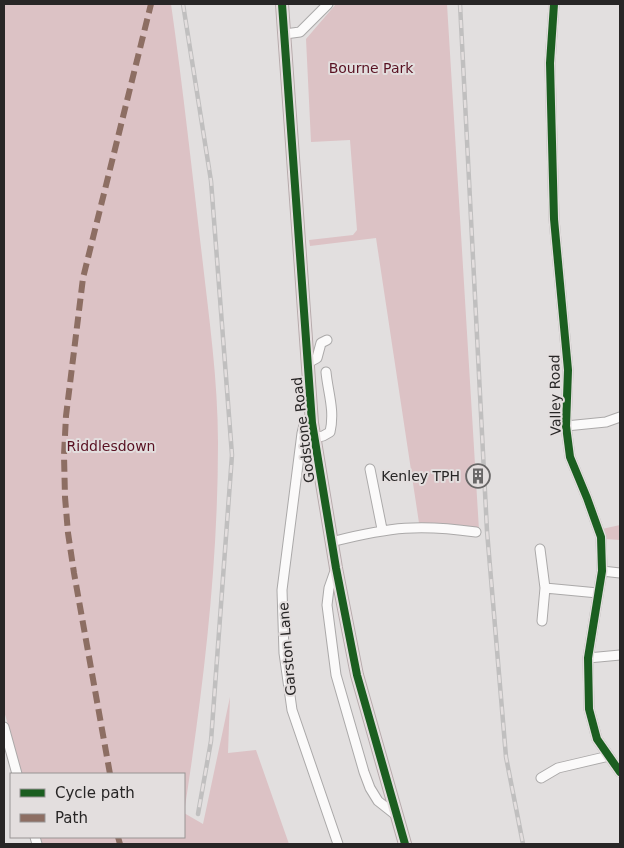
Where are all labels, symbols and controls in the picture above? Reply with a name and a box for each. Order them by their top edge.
park label: Bourne Park [329,60,414,76]
street label: Valley Road [546,354,564,436]
street label: Godstone Road [289,376,317,484]
park label: Riddlesdown [67,438,155,454]
building icon: Kenley TPH [465,463,491,489]
place label: Kenley TPH [381,468,460,484]
street label: Garston Lane [275,602,299,696]
legend [10,773,185,838]
text: Cycle path [55,784,135,802]
text: Path [55,809,88,827]

